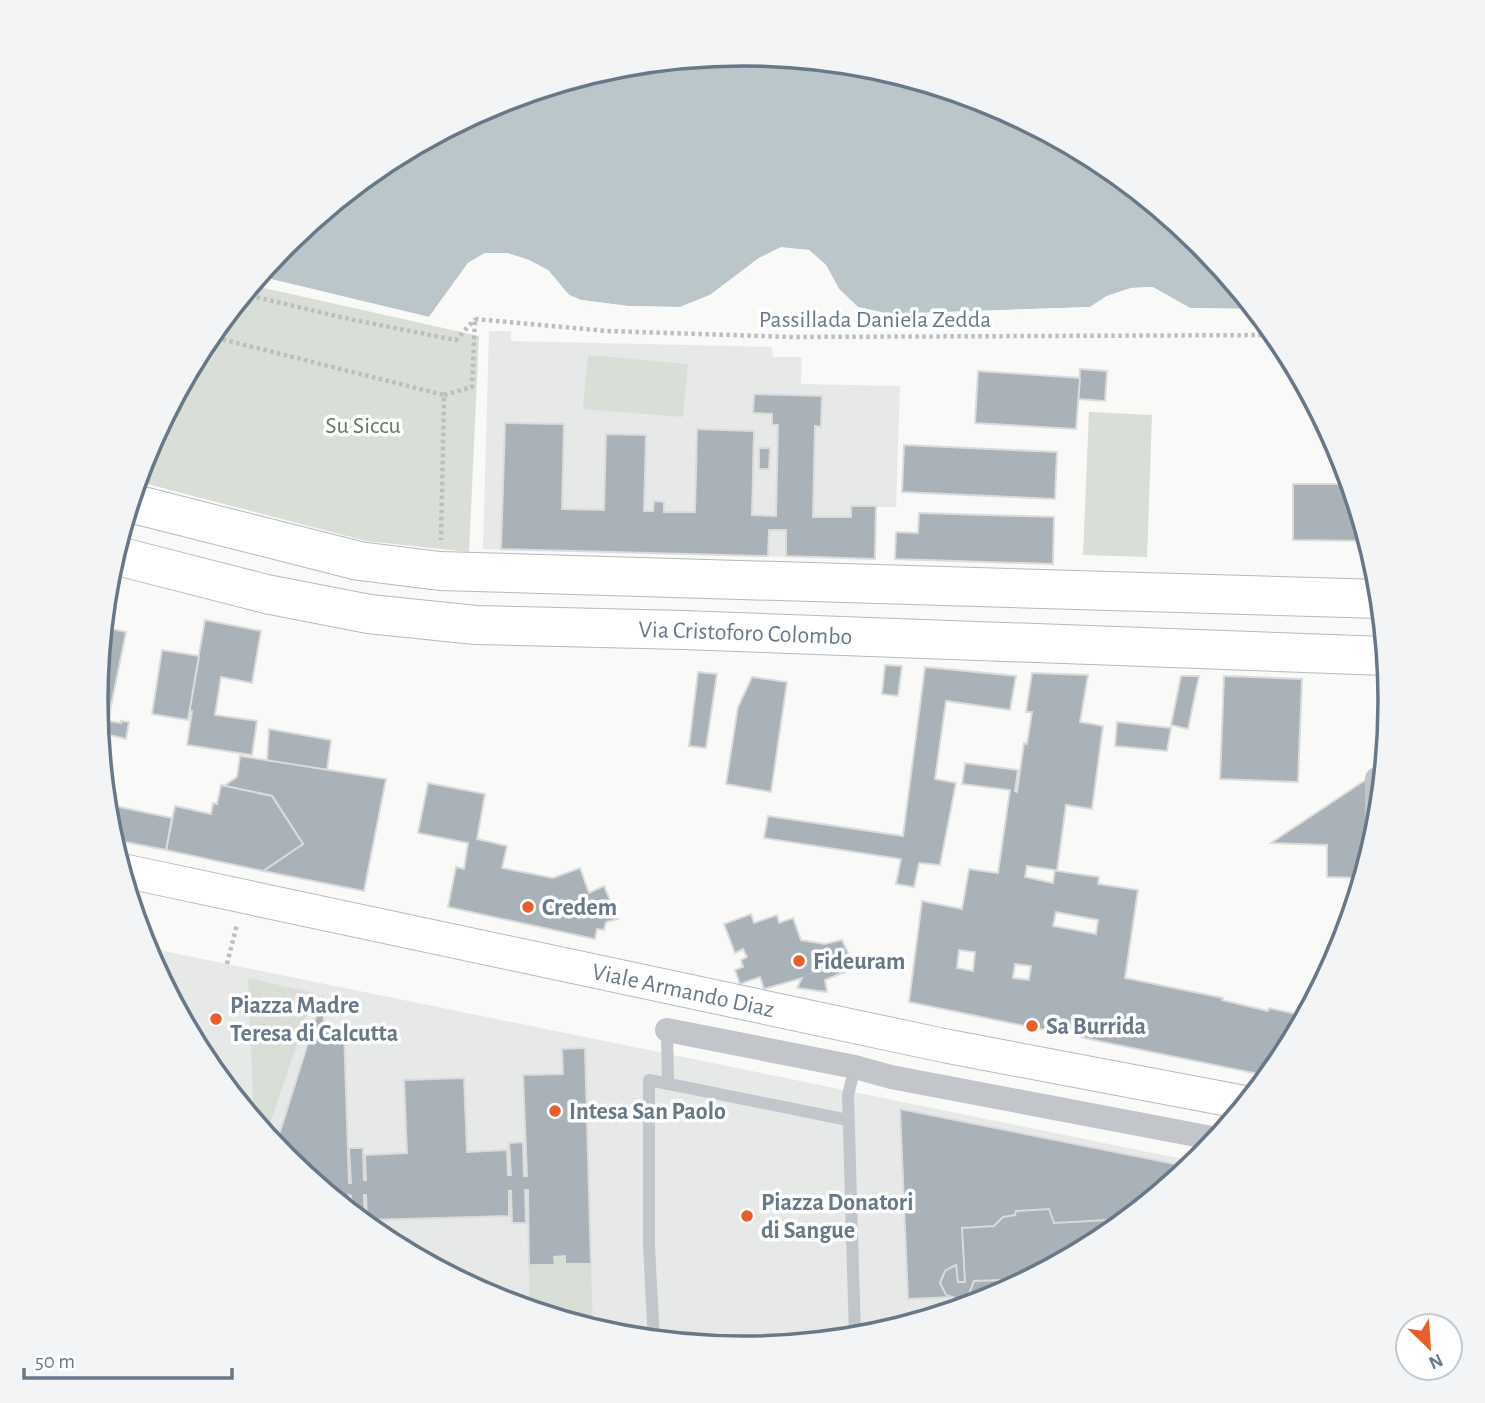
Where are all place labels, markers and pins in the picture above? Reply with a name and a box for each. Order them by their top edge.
place label: Credem [542,896,617,920]
marker: Credem [520,899,536,915]
place label: Fideuram [813,950,905,974]
marker: Fideuram [791,953,807,969]
place label: Piazza Madre Teresa di Calcutta [230,994,398,1046]
marker: Piazza Madre Teresa di Calcutta [208,1011,224,1027]
place label: Sa Burrida [1046,1015,1146,1039]
marker: Sa Burrida [1024,1018,1040,1034]
place label: Intesa San Paolo [569,1100,726,1124]
marker: Intesa San Paolo [547,1103,563,1119]
place label: Piazza Donatori di Sangue [761,1191,913,1243]
marker: Piazza Donatori di Sangue [739,1208,755,1224]

